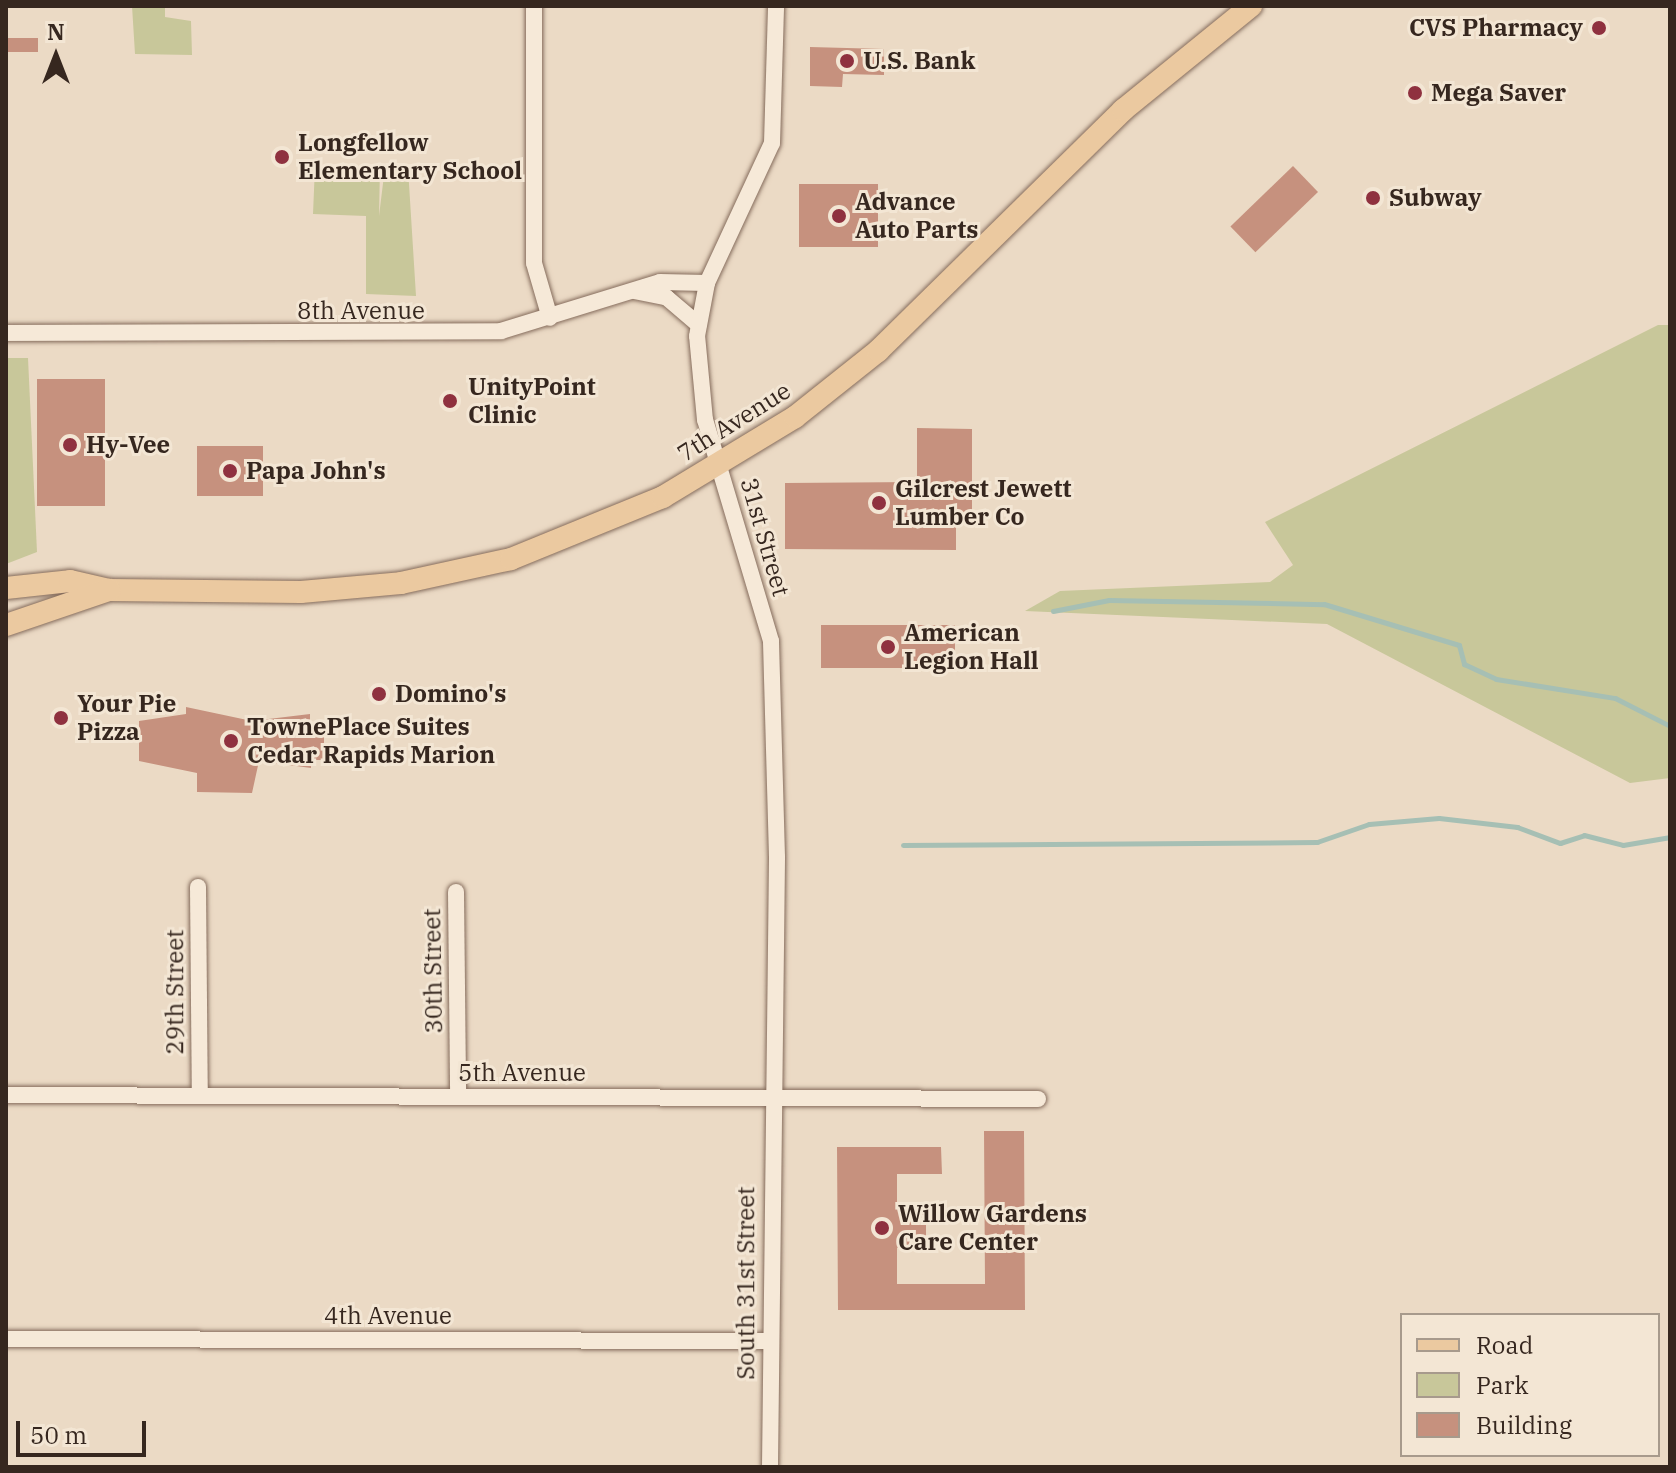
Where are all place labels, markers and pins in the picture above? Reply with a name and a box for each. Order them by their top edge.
place label: CVS Pharmacy [1409,14,1583,42]
marker: CVS Pharmacy [1590,19,1608,37]
place label: U.S. Bank [863,47,975,75]
marker: U.S. Bank [838,52,856,70]
place label: Mega Saver [1431,79,1566,107]
marker: Mega Saver [1406,84,1424,102]
place label: Longfellow Elementary School [298,129,522,185]
marker: Longfellow Elementary School [273,148,291,166]
place label: Subway [1389,184,1482,212]
place label: Advance Auto Parts [855,188,978,244]
marker: Subway [1364,189,1382,207]
marker: Advance Auto Parts [830,207,848,225]
place label: UnityPoint Clinic [468,373,596,429]
marker: UnityPoint Clinic [439,390,461,412]
place label: Hy-Vee [86,431,170,459]
marker: Hy-Vee [61,436,79,454]
place label: Papa John's [246,457,386,485]
marker: Papa John's [221,462,239,480]
place label: Gilcrest Jewett Lumber Co [895,475,1071,531]
marker: Gilcrest Jewett Lumber Co [870,494,888,512]
place label: American Legion Hall [904,619,1039,675]
marker: American Legion Hall [879,638,897,656]
place label: Domino's [395,680,506,708]
marker: Domino's [370,685,388,703]
place label: Your Pie Pizza [77,690,176,746]
marker: Your Pie Pizza [52,709,70,727]
place label: TownePlace Suites Cedar Rapids Marion [247,713,495,769]
marker: TownePlace Suites Cedar Rapids Marion [222,732,240,750]
place label: Willow Gardens Care Center [898,1200,1087,1256]
marker: Willow Gardens Care Center [873,1219,891,1237]

